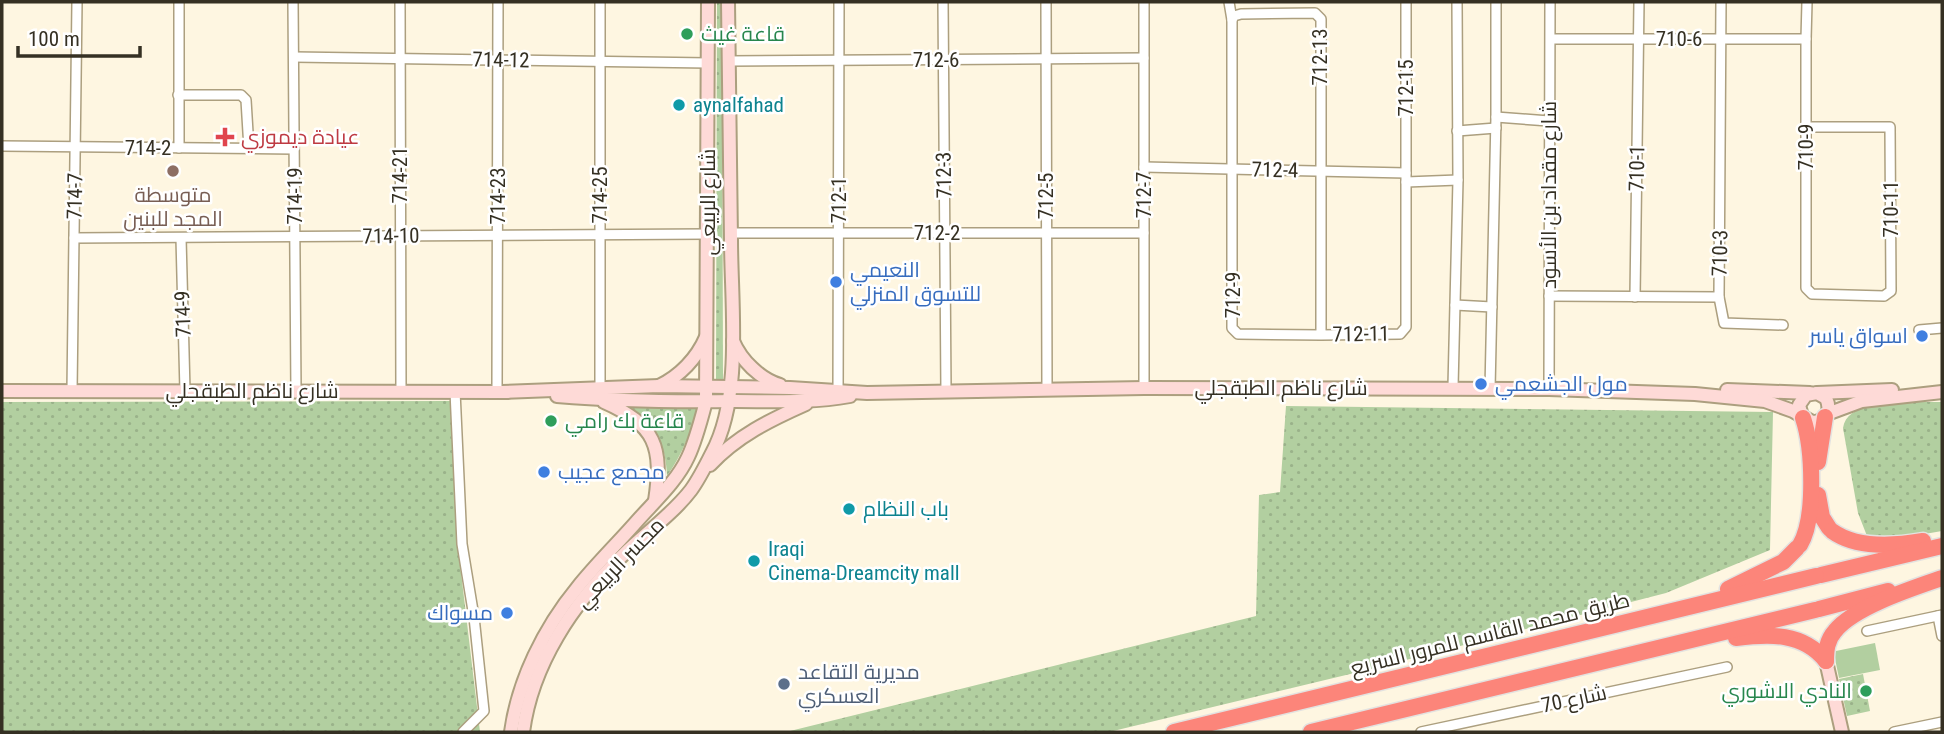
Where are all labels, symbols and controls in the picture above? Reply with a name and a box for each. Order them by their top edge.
scale bar [18,14,140,58]
place label: قاعة غيث [701,22,785,46]
marker: قاعة غيث [679,26,695,42]
text: 100 m [28,27,80,51]
street label: 710-6 [1656,27,1702,51]
street label: 712-13 [1308,28,1332,86]
street label: 714-12 [472,48,530,72]
street label: 712-6 [913,48,959,72]
street label: 712-15 [1394,59,1418,117]
place label: aynalfahad [693,93,784,117]
marker: aynalfahad [671,97,687,113]
street label: شارع مقداد بن الأسود [1537,101,1563,289]
street label: 710-9 [1794,124,1818,170]
place label: عيادة ديموزي [241,125,359,153]
marker: عيادة ديموزي [215,127,235,147]
street label: 714-2 [125,136,171,160]
street label: 710-1 [1625,144,1649,192]
street label: 714-21 [388,146,412,204]
street label: شارع الربيعي [696,149,724,255]
street label: 712-3 [932,151,956,199]
street label: 712-4 [1251,158,1299,182]
marker: متوسطة المجد للبنين [165,163,181,179]
street label: 714-25 [588,166,612,224]
street label: 714-19 [283,167,307,225]
street label: 714-23 [486,167,510,225]
street label: 714-7 [63,172,87,220]
street label: 712-7 [1132,172,1156,218]
street label: 712-5 [1034,173,1058,219]
street label: 712-1 [827,177,851,223]
street label: 710-11 [1879,180,1903,238]
place label: متوسطة المجد للبنين [123,183,223,232]
street label: 712-2 [914,221,960,245]
street label: 714-10 [362,224,420,248]
street label: 710-3 [1708,229,1732,277]
place label: النعيمي للتسوق المنزلي [850,258,981,310]
street label: 712-9 [1221,272,1245,318]
marker: النعيمي للتسوق المنزلي [828,274,844,290]
street label: 714-9 [170,290,196,338]
street label: 712-11 [1332,322,1390,346]
place label: اسواق ياسر [1808,324,1908,349]
marker: اسواق ياسر [1914,328,1930,344]
place label: مول الجشعمي [1495,372,1628,400]
street label: شارع ناظم الطبقجلي [1194,376,1368,404]
marker: مول الجشعمي [1473,376,1489,392]
street label: شارع ناظم الطبقجلي [165,379,339,407]
place label: قاعة بك رامي [565,409,684,437]
marker: قاعة بك رامي [543,413,559,429]
place label: مجمع عجيب [558,460,665,486]
marker: مجمع عجيب [536,464,552,480]
place label: باب النظام [863,497,949,523]
marker: باب النظام [841,501,857,517]
street label: مجسر الربيعي [571,513,672,616]
place label: Iraqi Cinema-Dreamcity mall [768,537,960,585]
marker: Iraqi Cinema-Dreamcity mall [746,553,762,569]
street label: طريق محمد القاسم للمرور السريع [1348,588,1632,682]
place label: مسواك [427,601,493,625]
marker: مسواك [499,605,515,621]
place label: مديرية التقاعد العسكري [798,660,920,712]
marker: مديرية التقاعد العسكري [776,676,792,692]
place label: النادي الاشوري [1721,679,1852,707]
street label: شارع 70 [1539,680,1609,720]
marker: النادي الاشوري [1858,683,1874,699]

